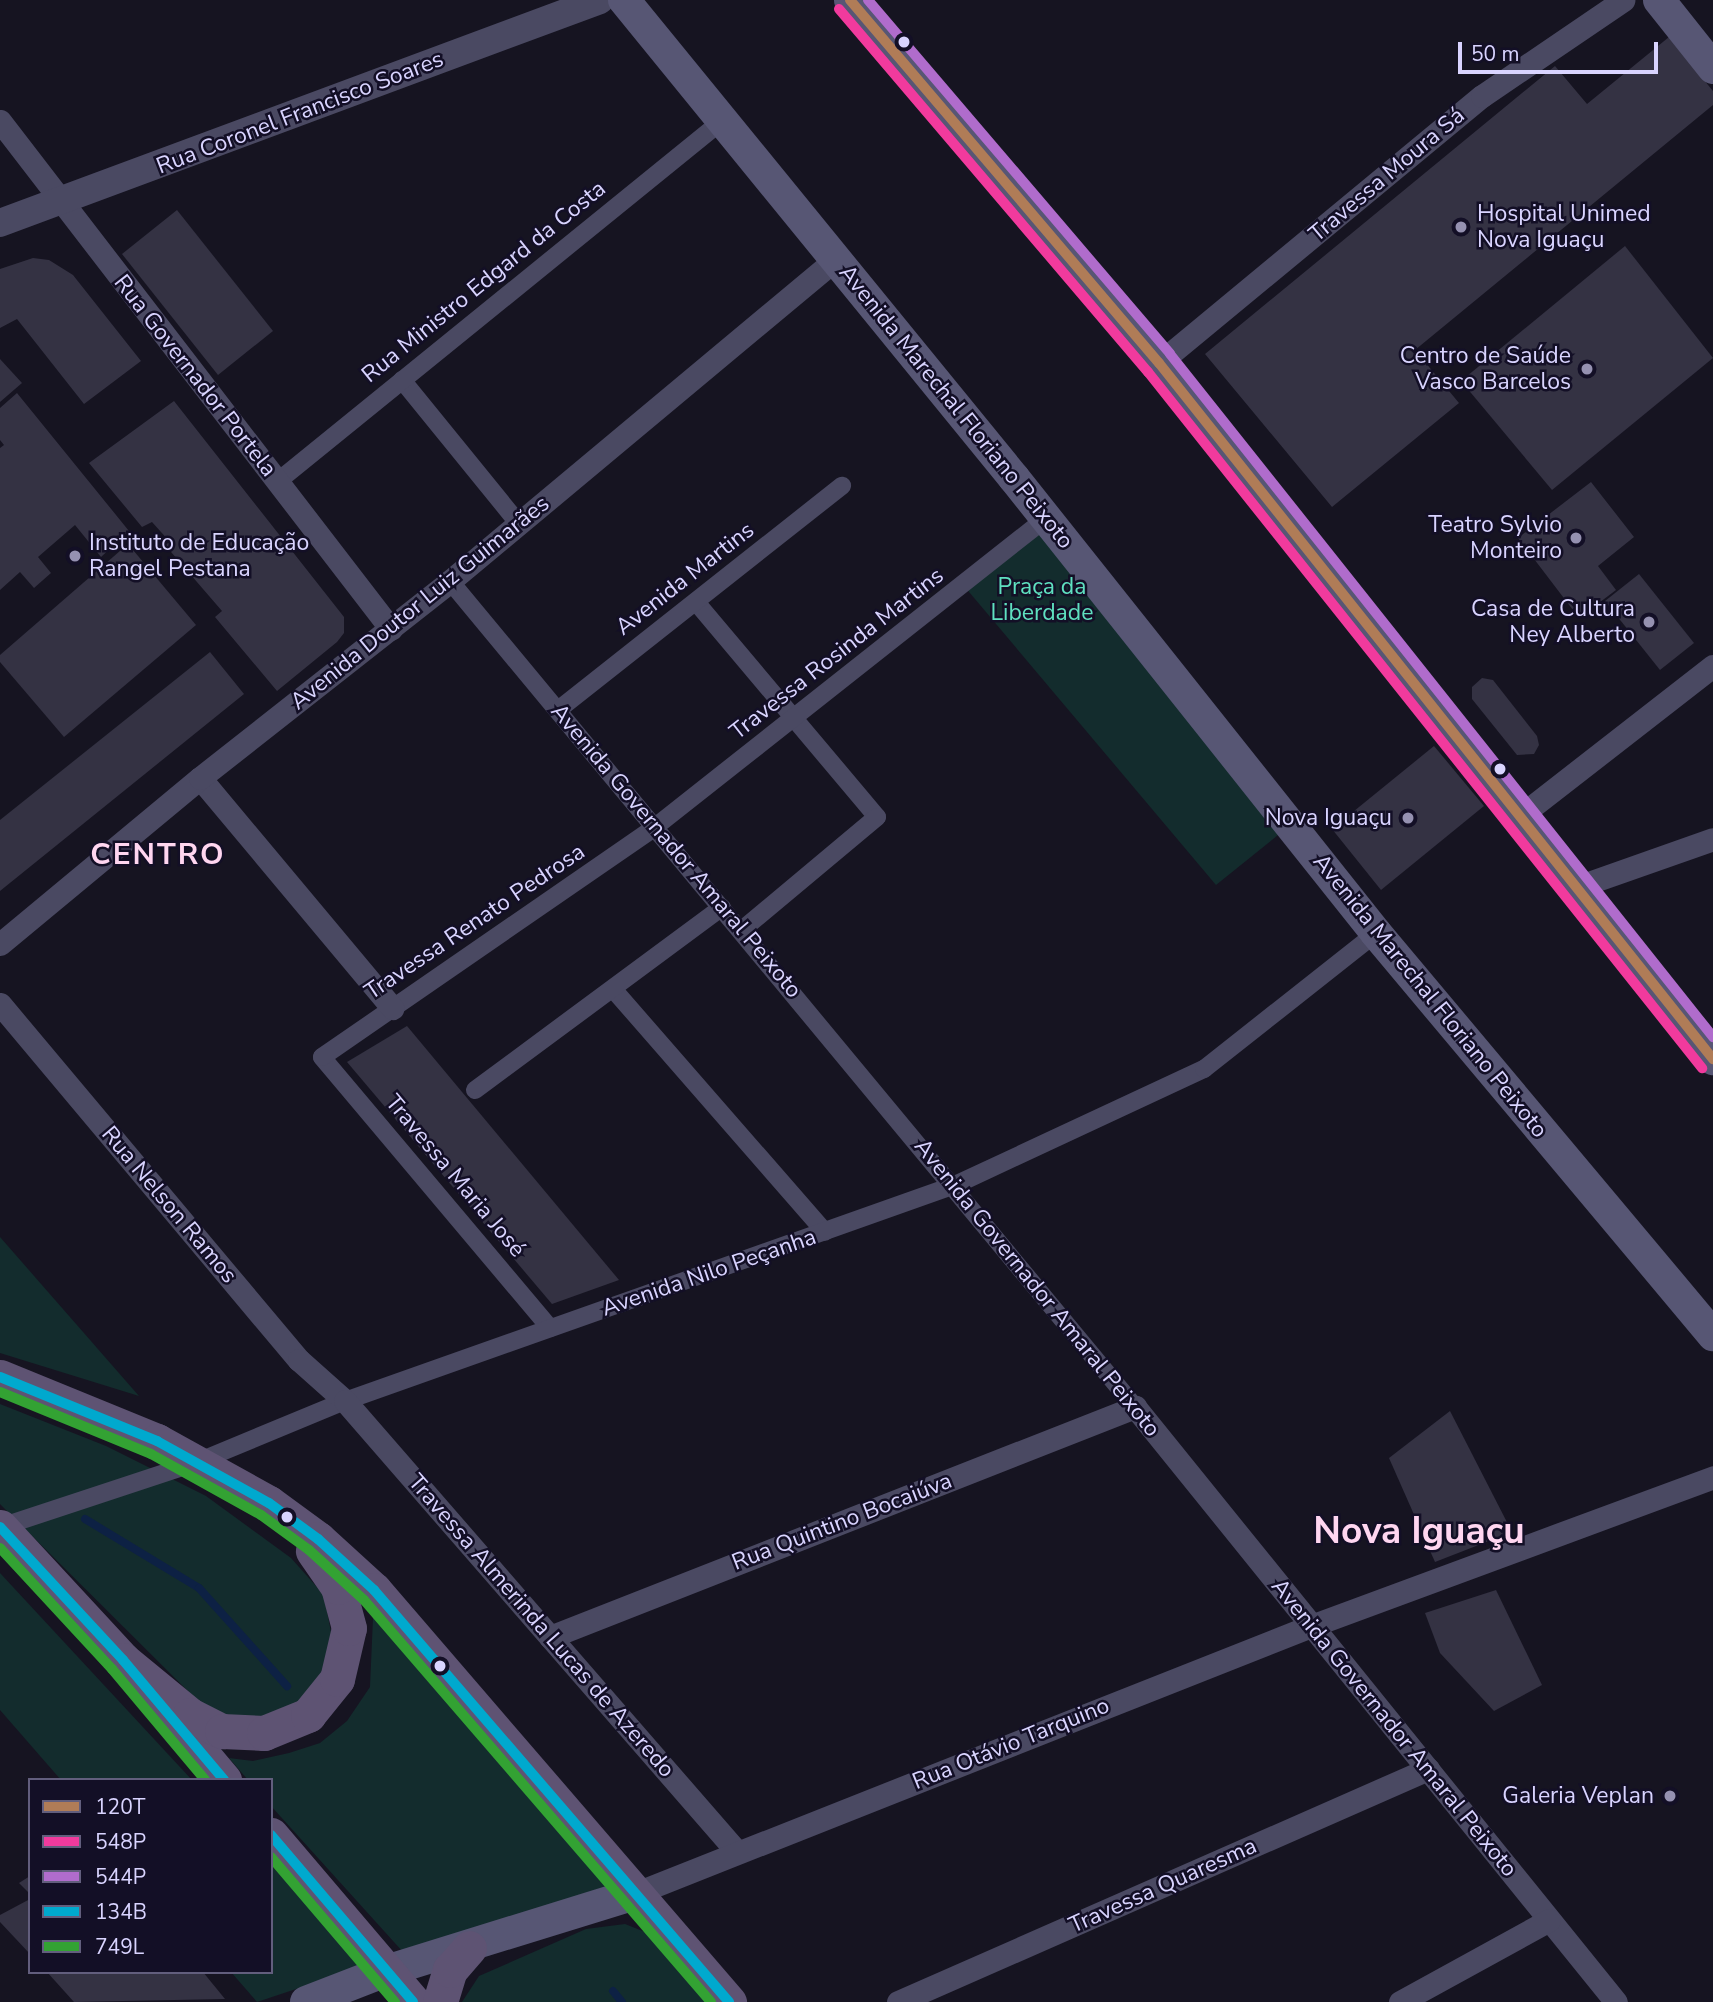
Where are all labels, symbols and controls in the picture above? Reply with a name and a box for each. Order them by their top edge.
scale bar [1461,28,1660,72]
unlabelled marker [897,35,911,49]
text: 50 m [1471,40,1520,68]
street label: Rua Coronel Francisco Soares [153,45,447,181]
street label: Travessa Moura Sá [1304,102,1470,248]
street label: Rua Ministro Edgard da Costa [357,175,611,389]
place label: Hospital Unimed Nova Iguaçu [1477,200,1651,254]
marker: Hospital Unimed Nova Iguaçu [1451,217,1471,237]
street label: Avenida Marechal Floriano Peixoto [833,260,1079,554]
street label: Rua Governador Portela [108,270,282,482]
place label: Centro de Saúde Vasco Barcelos [1400,342,1571,396]
marker: Centro de Saúde Vasco Barcelos [1577,359,1597,379]
street label: Avenida Doutor Luiz Guimarães [285,490,555,716]
place label: Teatro Sylvio Monteiro [1428,511,1562,565]
street label: Avenida Martins [610,516,760,642]
place label: Instituto de Educação Rangel Pestana [89,529,309,583]
marker: Teatro Sylvio Monteiro [1568,530,1584,546]
marker: Instituto de Educação Rangel Pestana [67,548,83,564]
street label: Travessa Rosinda Martins [725,562,949,746]
park label: Praça da Liberdade [991,573,1093,627]
place label: Casa de Cultura Ney Alberto [1471,595,1635,649]
marker: Casa de Cultura Ney Alberto [1641,614,1657,630]
street label: Avenida Governador Amaral Peixoto [545,698,807,1004]
unlabelled marker [1493,762,1507,776]
place label: Nova Iguaçu [1265,804,1392,832]
marker: Nova Iguaçu [1398,808,1418,828]
district label: CENTRO [91,837,225,873]
street label: Travessa Renato Pedrosa [360,838,590,1006]
street label: Avenida Marechal Floriano Peixoto [1307,849,1553,1143]
street label: Travessa Maria José [379,1089,531,1263]
street label: Rua Nelson Ramos [95,1121,243,1289]
street label: Avenida Governador Amaral Peixoto [908,1133,1166,1443]
street label: Avenida Nilo Peçanha [598,1223,820,1323]
street label: Rua Quintino Bocaiúva [728,1467,956,1577]
street label: Travessa Almerinda Lucas de Azeredo [402,1469,680,1783]
district label: Nova Iguaçu [1313,1509,1525,1553]
unlabelled marker [280,1510,294,1524]
street label: Avenida Governador Amaral Peixoto [1265,1573,1523,1883]
unlabelled marker [433,1659,447,1673]
street label: Rua Otávio Tarquino [909,1692,1113,1796]
legend [28,1778,273,1974]
place label: Galeria Veplan [1502,1782,1654,1810]
marker: Galeria Veplan [1660,1786,1680,1806]
text: 120T [95,1793,145,1821]
text: 548P [95,1828,146,1856]
street label: Travessa Quaresma [1065,1832,1261,1940]
text: 544P [95,1863,146,1891]
text: 134B [95,1898,147,1926]
text: 749L [95,1933,144,1961]

